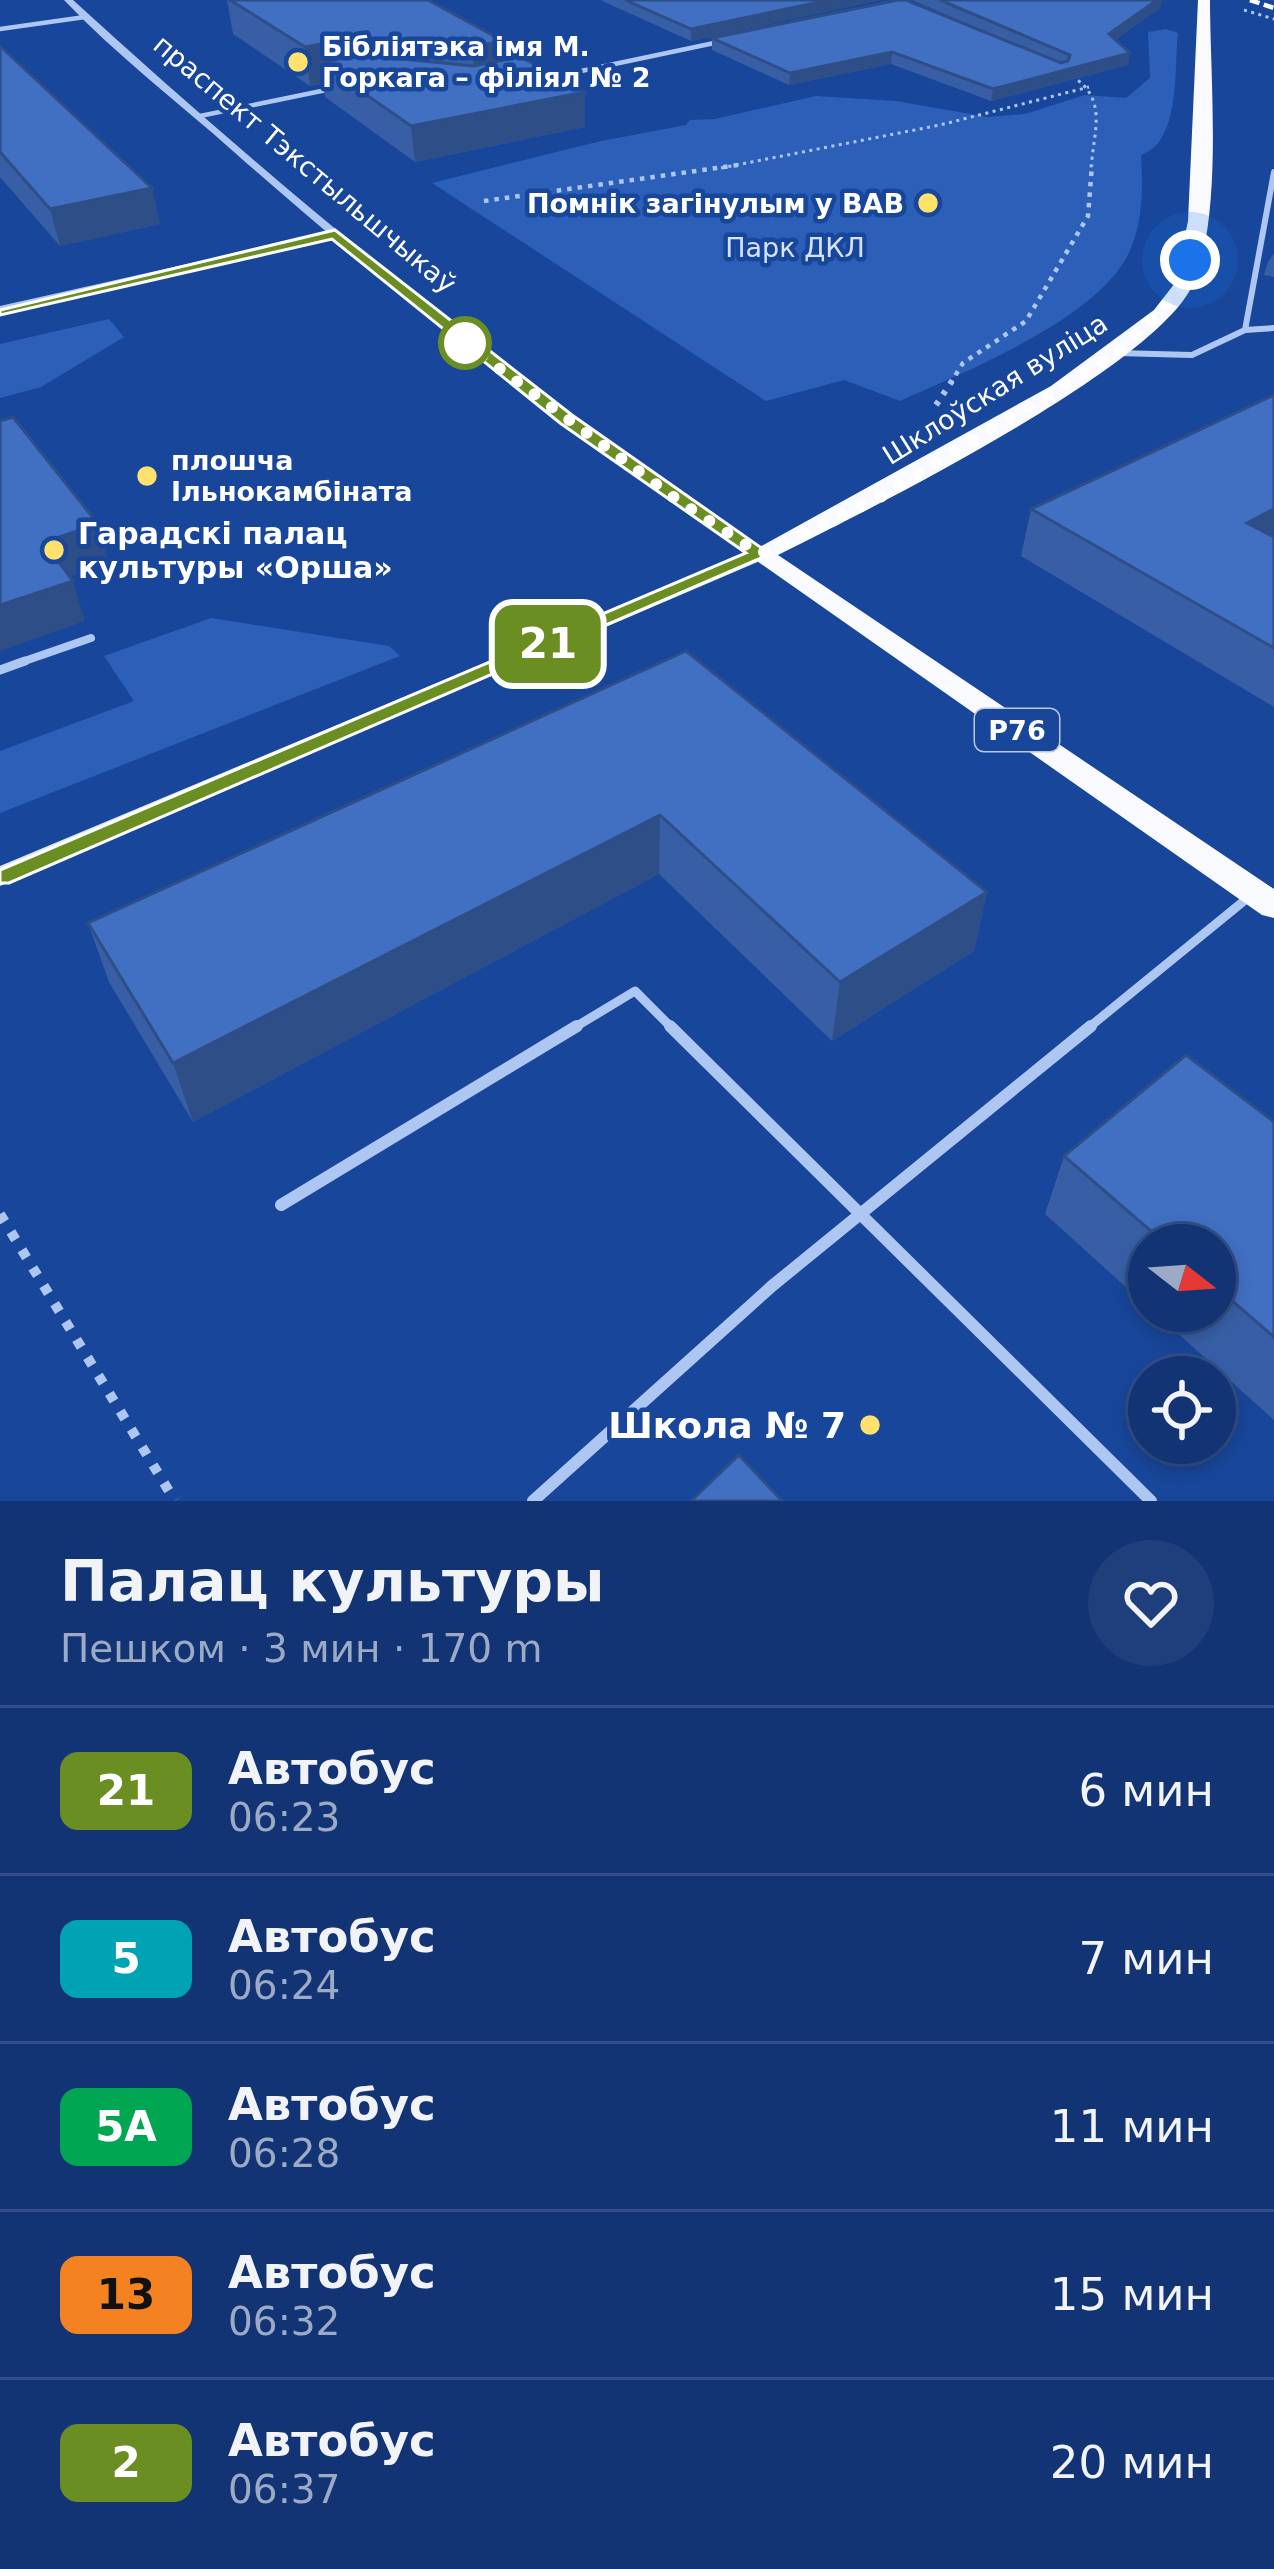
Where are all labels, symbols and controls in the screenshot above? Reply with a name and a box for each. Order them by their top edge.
street label: праспект Тэкстыльшчыкаў [148,29,462,299]
place label: Бібліятэка імя М. Горкага – філіял № 2 [322,31,651,93]
marker: Бібліятэка імя М. Горкага – філіял № 2 [285,49,311,75]
place label: Помнік загінулым у ВАВ [527,188,904,219]
marker: Помнік загінулым у ВАВ [915,190,941,216]
your location [1160,230,1220,290]
park label: Парк ДКЛ [725,232,865,263]
street label: Шклоўская вуліца [877,307,1113,471]
unlabelled marker [440,318,490,368]
place label: плошча Ільнокамбіната [171,445,413,507]
marker: плошча Ільнокамбіната [134,463,160,489]
place label: Гарадскі палац культуры «Орша» [78,516,393,585]
marker: Гарадскі палац культуры «Орша» [41,537,67,563]
line badge: 21 [494,605,602,683]
text: 21 [519,619,577,668]
road number: Р76 [975,709,1059,751]
north arrow [1128,1224,1236,1332]
map controls [1128,1224,1236,1464]
button: locate [1128,1356,1236,1464]
place label: Школа № 7 [608,1405,846,1446]
marker: Школа № 7 [857,1412,883,1438]
button: heart [1088,1540,1214,1666]
text: Палац культуры [60,1548,605,1614]
text: Пешком · 3 мин · 170 m [60,1626,543,1671]
text: Автобус [228,1742,436,1795]
text: 6 мин [1078,1764,1214,1817]
text: 21 [97,1766,155,1815]
text: 06:23 [228,1795,340,1840]
text: Автобус [228,1910,436,1963]
text: 7 мин [1078,1932,1214,1985]
text: 5 [111,1934,141,1983]
text: 06:24 [228,1963,340,2008]
text: Автобус [228,2078,436,2131]
text: 11 мин [1050,2100,1214,2153]
text: 5А [95,2102,157,2151]
text: 06:28 [228,2131,340,2176]
text: Автобус [228,2246,436,2299]
text: 15 мин [1050,2268,1214,2321]
text: 13 [97,2270,155,2319]
text: 06:32 [228,2299,340,2344]
text: Автобус [228,2414,436,2467]
text: 20 мин [1050,2436,1214,2489]
text: 2 [111,2438,141,2487]
text: 06:37 [228,2467,340,2512]

